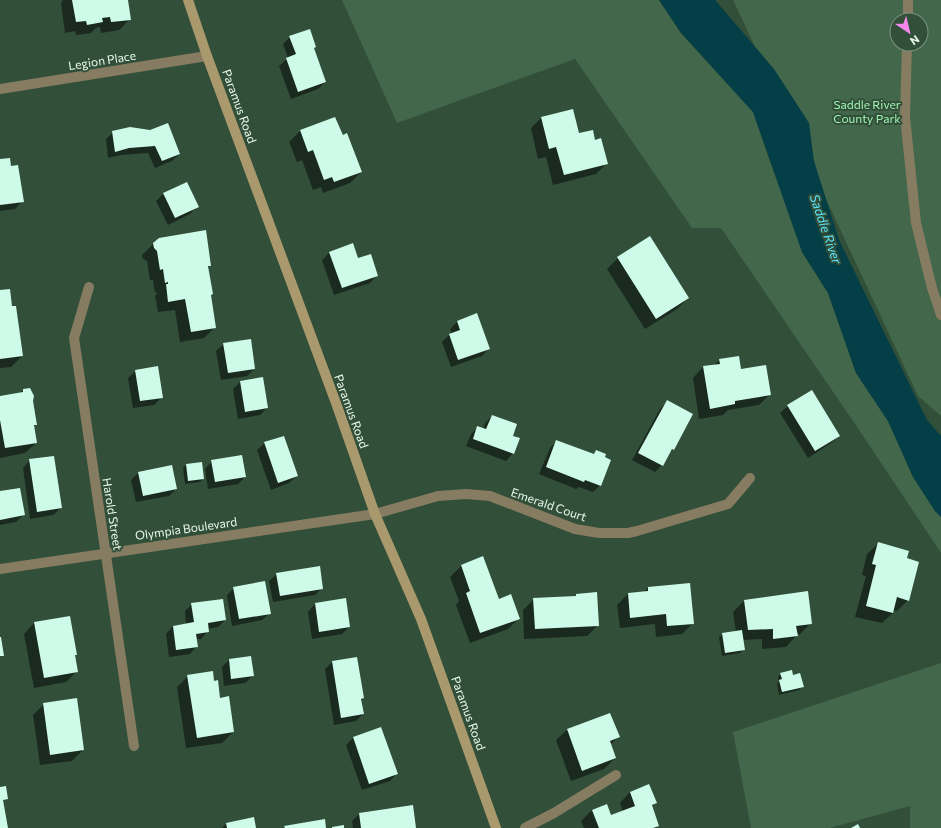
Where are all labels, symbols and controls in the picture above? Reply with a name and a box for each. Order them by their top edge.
north arrow [889,12,929,52]
text: N [908,33,922,48]
street label: Legion Place [67,48,137,72]
street label: Paramus Road [220,67,260,145]
park label: Saddle River County Park [833,97,901,125]
water label: Saddle River [807,192,846,267]
street label: Paramus Road [332,372,372,450]
street label: Harold Street [100,477,126,551]
street label: Emerald Court [509,485,589,523]
street label: Olympia Boulevard [134,514,238,542]
street label: Paramus Road [449,674,489,752]

